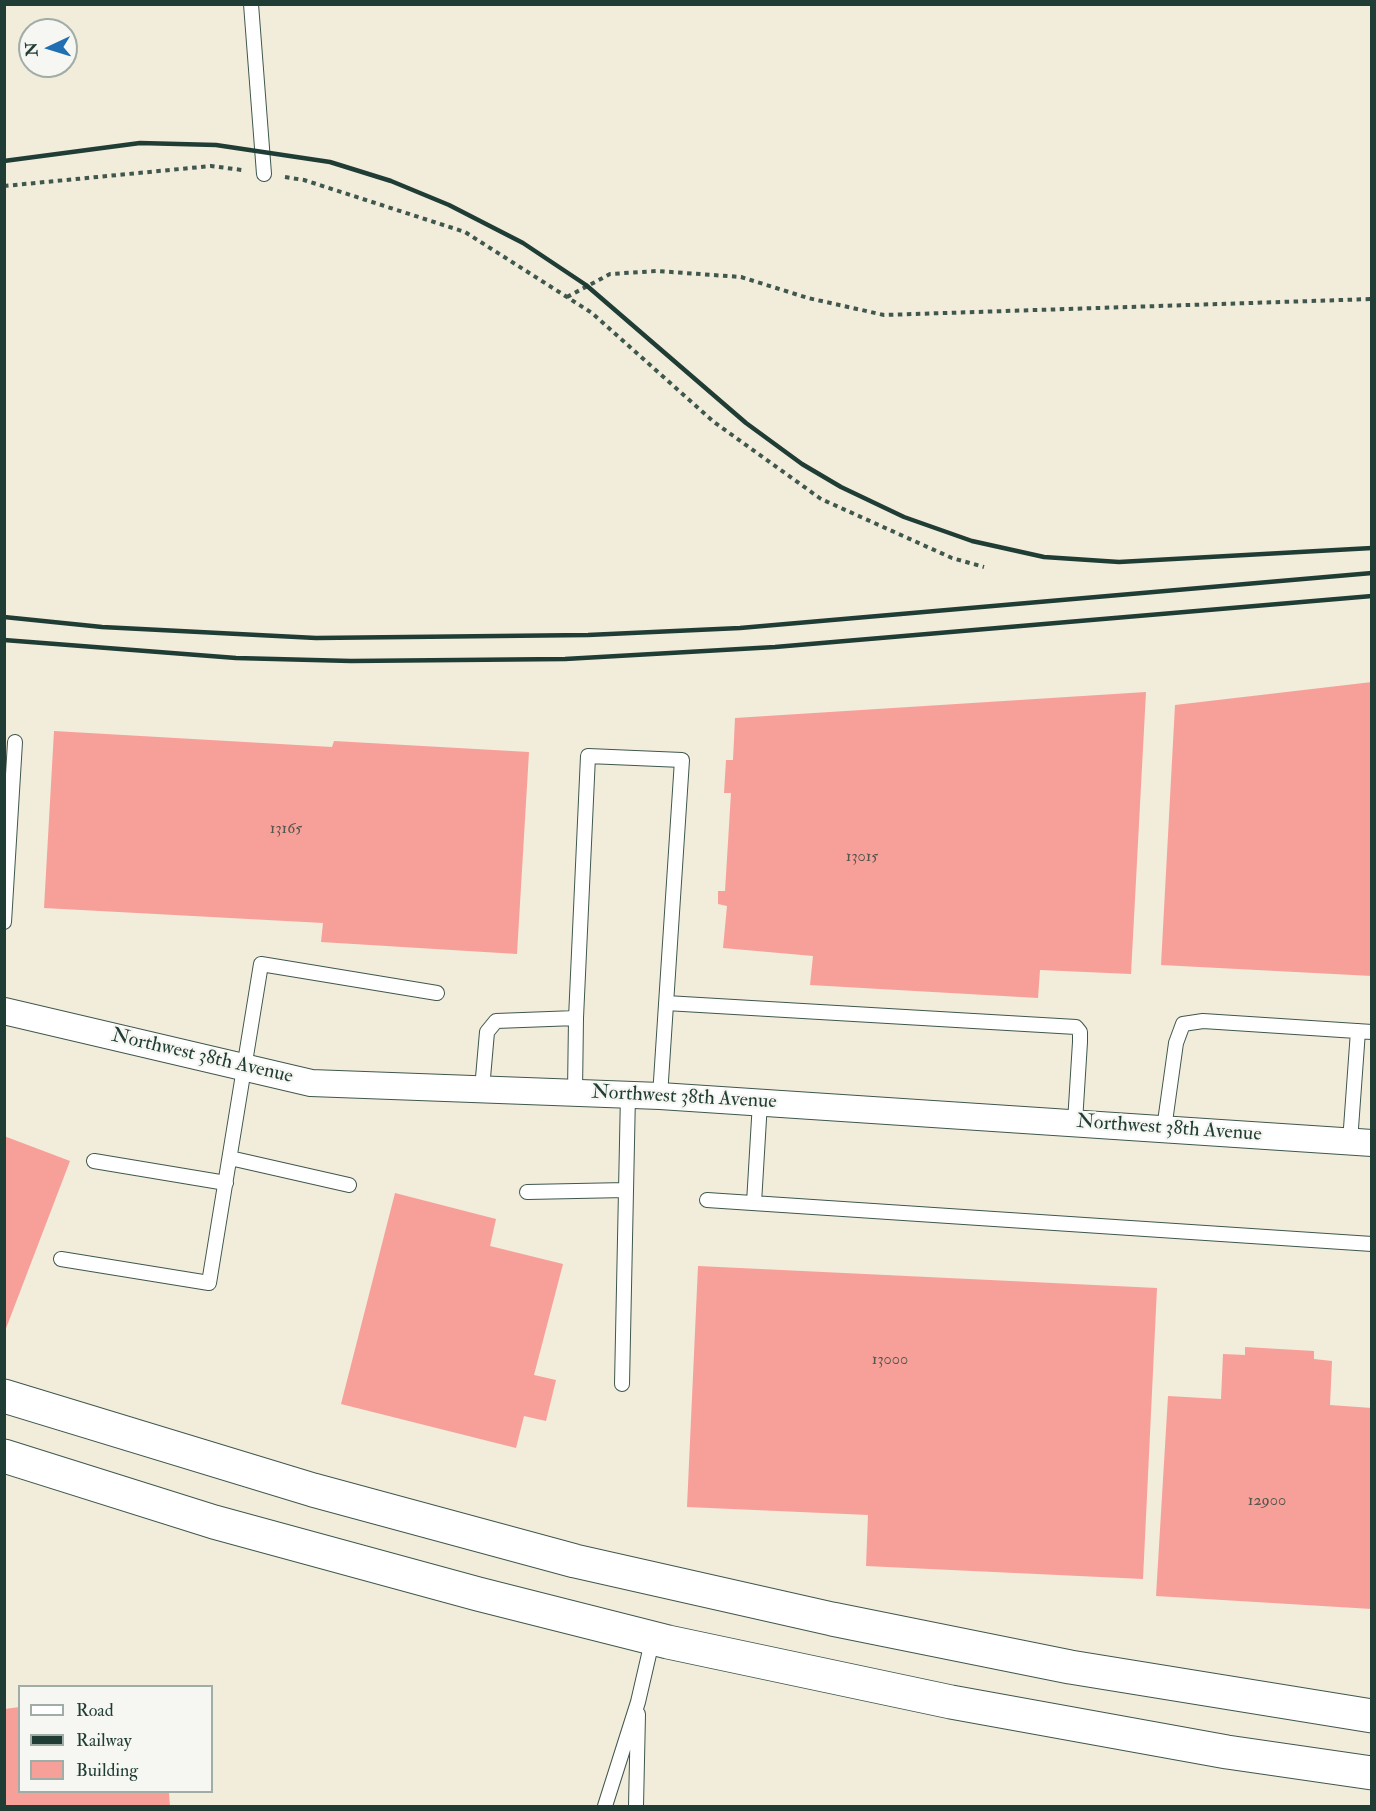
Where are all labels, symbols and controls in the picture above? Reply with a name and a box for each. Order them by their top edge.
north arrow [18,18,78,78]
text: N [22,41,43,57]
house number: 13165 [270,820,302,840]
house number: 13015 [846,848,878,868]
street label: Northwest 38th Avenue [109,1024,295,1090]
street label: Northwest 38th Avenue [591,1081,777,1115]
street label: Northwest 38th Avenue [1076,1111,1262,1147]
house number: 13000 [872,1351,908,1371]
house number: 12900 [1248,1492,1286,1512]
legend [18,1685,213,1793]
text: Road [76,1699,114,1722]
text: Railway [76,1729,132,1752]
text: Building [76,1759,138,1782]

